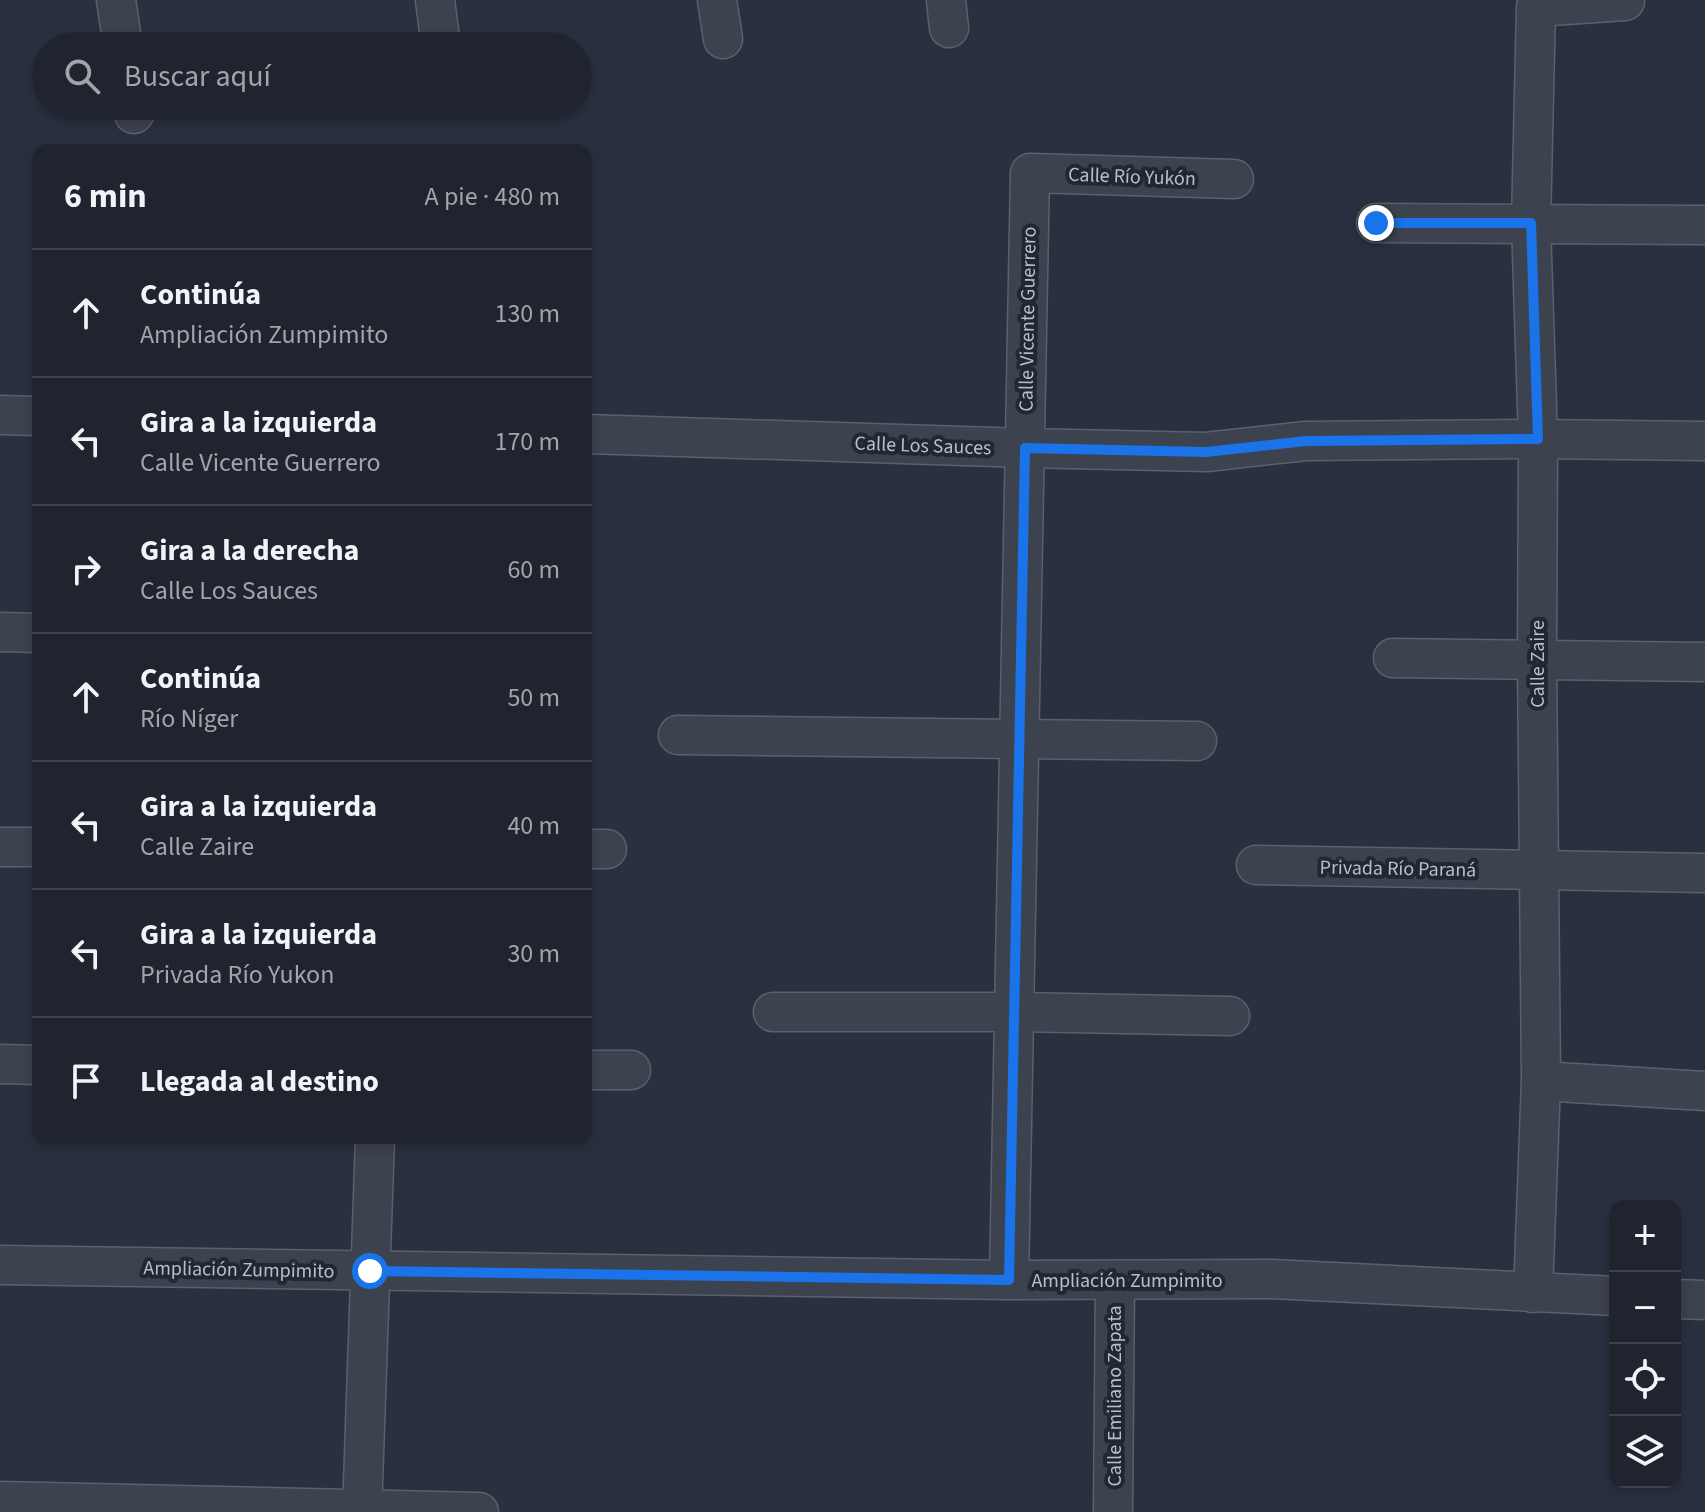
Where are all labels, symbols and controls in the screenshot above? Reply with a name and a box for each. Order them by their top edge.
search box [32,32,592,120]
icon: search [60,54,104,98]
text: Buscar aquí [124,55,271,98]
street label: Calle Río Yukón [1068,161,1196,193]
text: 6 min [64,172,147,221]
text: A pie · 480 m [425,178,560,215]
route end [1358,205,1394,241]
street label: Calle Vicente Guerrero [1012,226,1044,412]
text: Continúa [140,273,261,316]
icon: ahead [64,291,108,335]
text: 130 m [494,295,560,332]
text: Ampliación Zumpimito [140,316,388,353]
text: Gira a la izquierda [140,401,377,444]
icon: left [64,419,108,463]
text: 170 m [494,423,560,460]
street label: Calle Los Sauces [854,430,992,462]
text: Calle Vicente Guerrero [140,444,381,481]
text: Gira a la derecha [140,529,359,572]
icon: right [64,547,108,591]
text: 60 m [507,551,560,588]
text: Calle Los Sauces [140,572,318,609]
street label: Calle Zaire [1524,620,1552,708]
text: Continúa [140,657,261,700]
icon: ahead [64,675,108,719]
text: 50 m [507,679,560,716]
text: Río Níger [140,700,238,737]
text: Gira a la izquierda [140,785,377,828]
icon: left [64,803,108,847]
text: 40 m [507,807,560,844]
text: Calle Zaire [140,828,254,865]
street label: Privada Río Paraná [1319,854,1477,884]
text: Gira a la izquierda [140,913,377,956]
icon: left [64,931,108,975]
text: 30 m [507,935,560,972]
text: Privada Río Yukon [140,956,334,993]
icon: arrive [64,1059,108,1103]
text: Llegada al destino [140,1060,379,1103]
map controls [1609,1200,1681,1488]
button: + [1609,1200,1681,1272]
route start [352,1253,388,1289]
street label: Ampliación Zumpimito [143,1254,335,1286]
street label: Ampliación Zumpimito [1031,1267,1223,1295]
button: − [1609,1272,1681,1344]
street label: Calle Emiliano Zapata [1101,1305,1129,1487]
button: locate [1609,1344,1681,1416]
button: layers [1609,1416,1681,1488]

